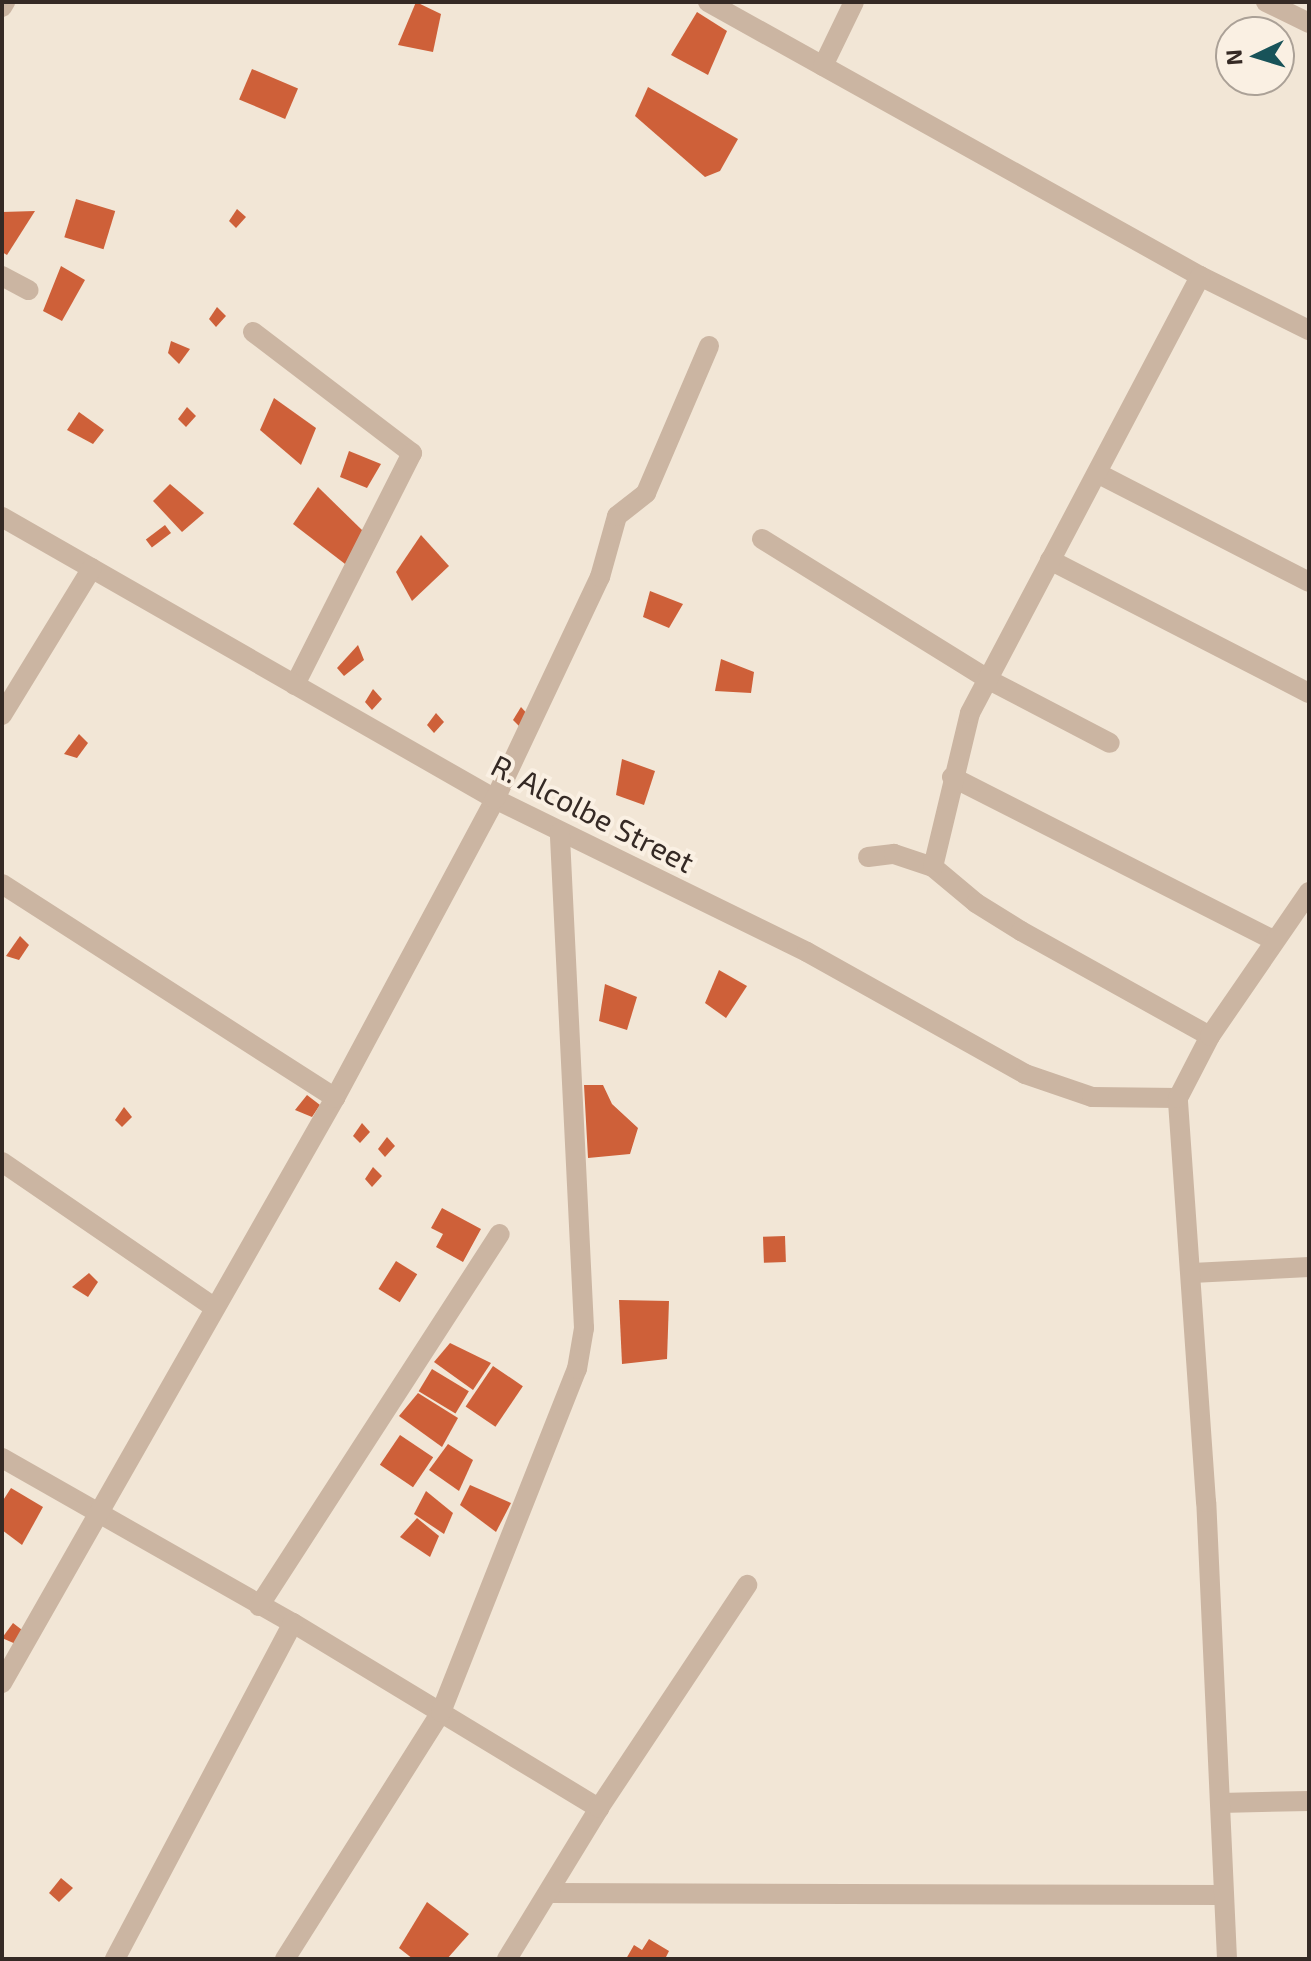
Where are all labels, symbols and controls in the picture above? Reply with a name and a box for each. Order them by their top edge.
north arrow [1215,16,1295,96]
text: N [1220,49,1247,66]
street label: R. Alcolbe Street [485,746,701,880]

